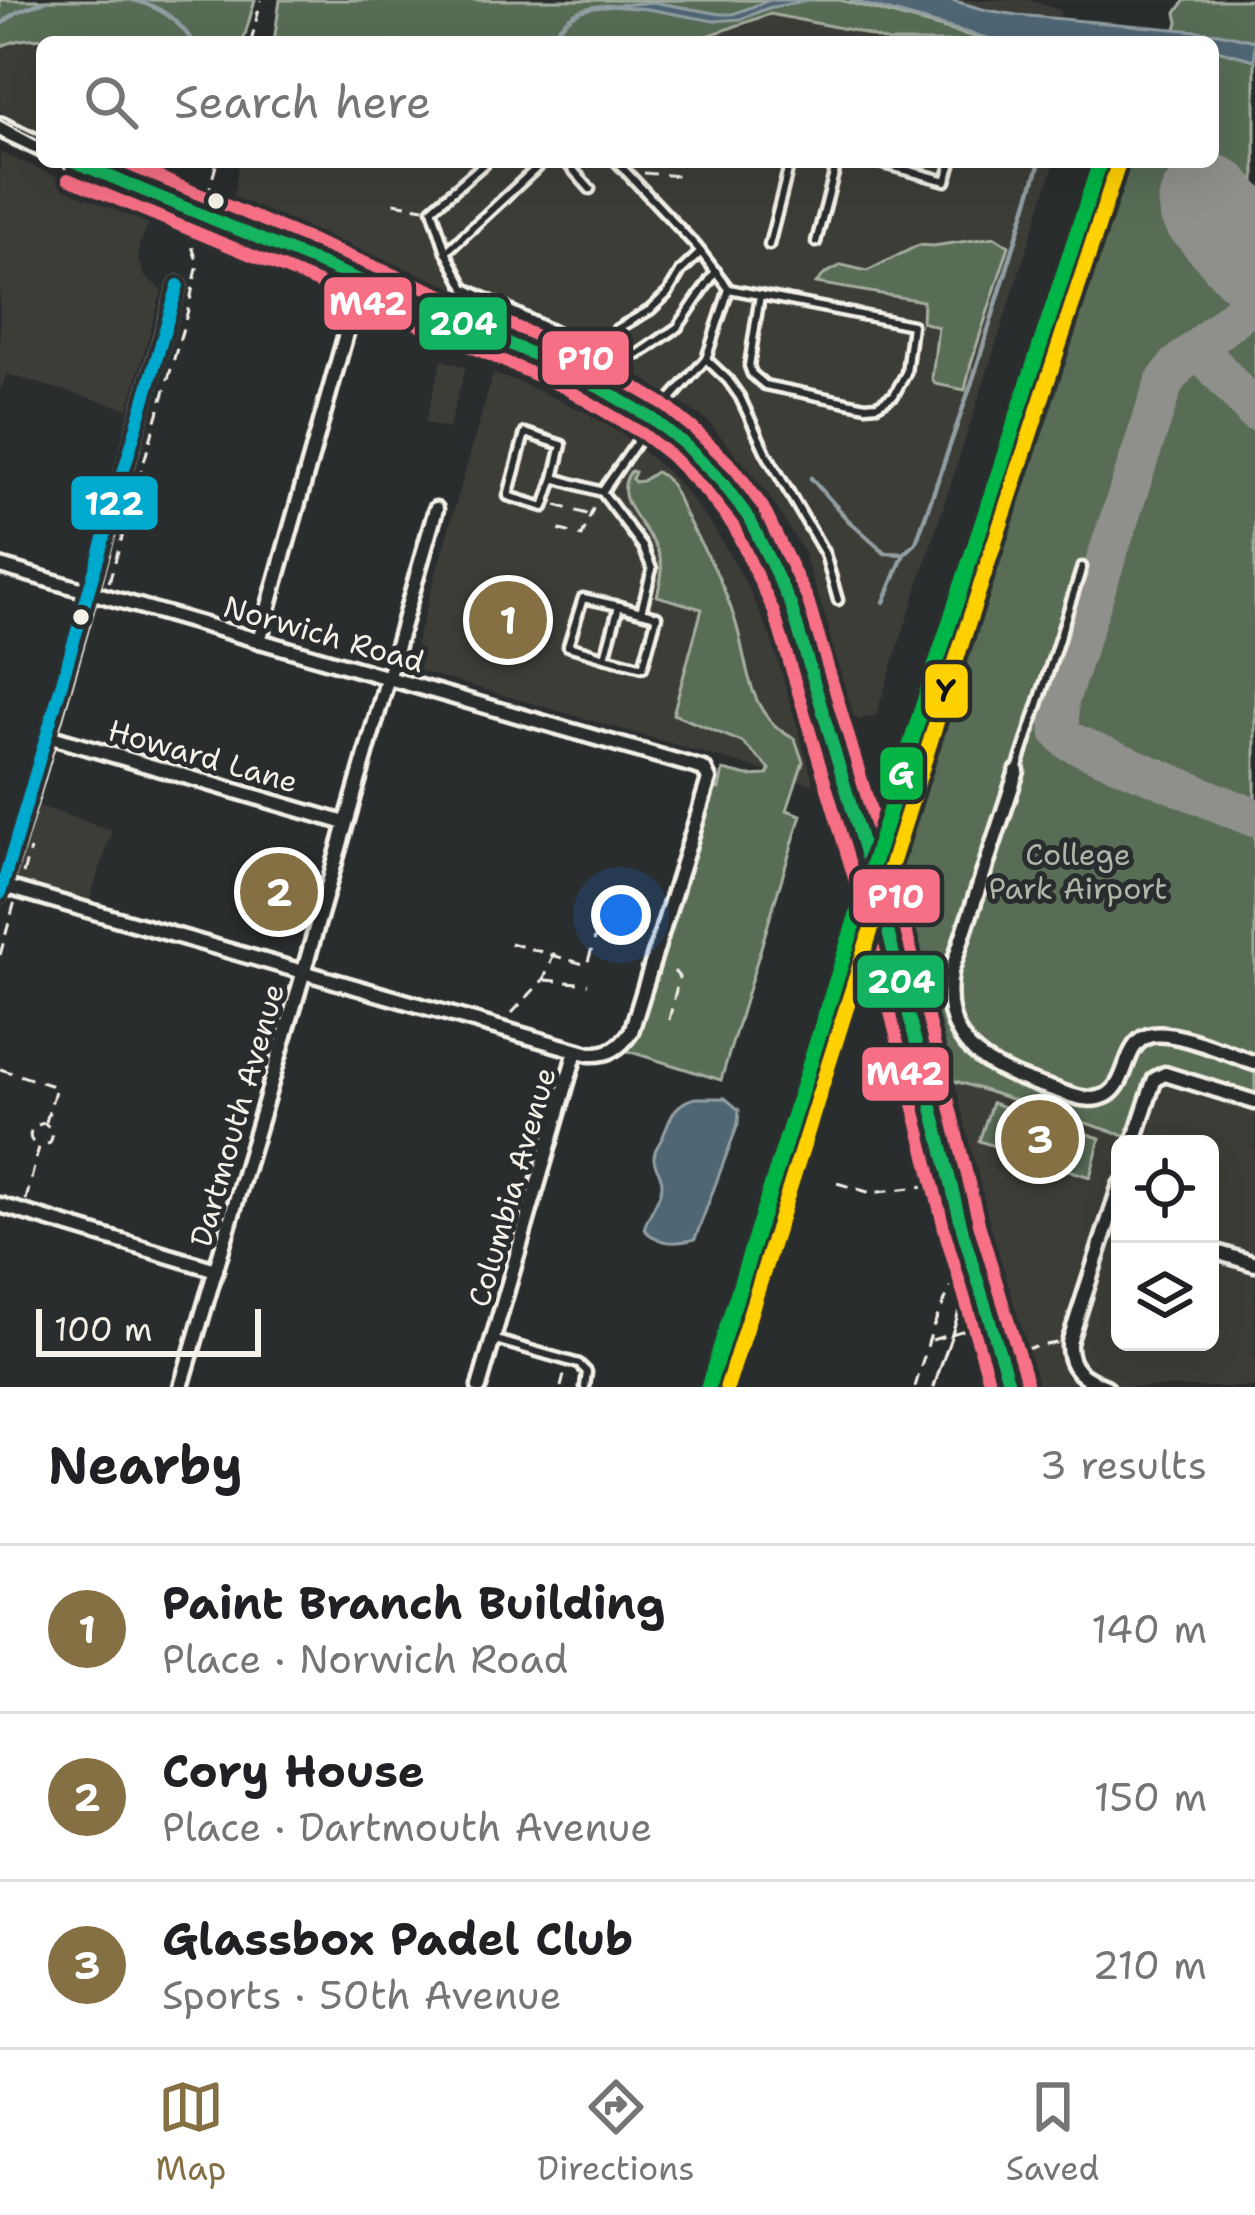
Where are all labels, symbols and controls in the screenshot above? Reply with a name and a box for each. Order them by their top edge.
search box [36,36,1219,168]
icon: search [78,69,144,135]
text: Search here [174,72,431,132]
unlabelled marker [205,190,227,212]
line badge: M42 [322,275,414,332]
text: M42 [329,281,407,326]
line badge: 204 [417,295,509,352]
text: 204 [429,301,497,346]
line badge: P10 [540,329,631,387]
text: P10 [557,336,615,381]
line badge: 122 [69,474,160,532]
text: 122 [84,481,144,526]
pin: 1 [469,575,547,665]
street label: Norwich Road [219,586,429,682]
unlabelled marker [70,606,92,628]
line badge: Y [923,662,970,720]
text: Y [936,668,957,713]
street label: Howard Lane [103,709,303,803]
line badge: G [878,745,925,802]
text: G [888,751,914,796]
park label: College Park Airport [989,834,1167,909]
pin: 2 [240,847,318,937]
line badge: P10 [851,867,942,925]
text: P10 [867,874,925,919]
your location [591,885,651,945]
line badge: 204 [855,953,946,1010]
text: 204 [867,959,935,1004]
street label: Dartmouth Avenue [180,979,294,1251]
line badge: M42 [860,1045,951,1103]
text: M42 [866,1051,944,1096]
street label: Columbia Avenue [458,1062,566,1312]
pin: 3 [1001,1094,1079,1184]
map controls [1111,1135,1219,1351]
button: locate [1111,1135,1219,1243]
button: layers [1111,1243,1219,1351]
scale bar [36,1303,261,1356]
text: 100 m [54,1307,153,1352]
text: Nearby [48,1431,243,1499]
text: 3 results [1040,1439,1207,1491]
text: Paint Branch Building [162,1573,665,1633]
text: 1 [78,1603,96,1655]
text: 140 m [1091,1603,1207,1655]
text: Place · Norwich Road [162,1633,568,1685]
text: Cory House [162,1741,425,1801]
text: 2 [73,1771,101,1823]
text: 150 m [1094,1771,1207,1823]
text: Place · Dartmouth Avenue [162,1801,652,1853]
text: Glassbox Padel Club [162,1909,633,1969]
text: 3 [73,1939,101,1991]
text: 210 m [1092,1939,1207,1991]
text: Sports · 50th Avenue [162,1969,561,2021]
tab: Map [156,2074,226,2191]
tab: Directions [537,2074,695,2191]
tab: Saved [1006,2074,1099,2191]

